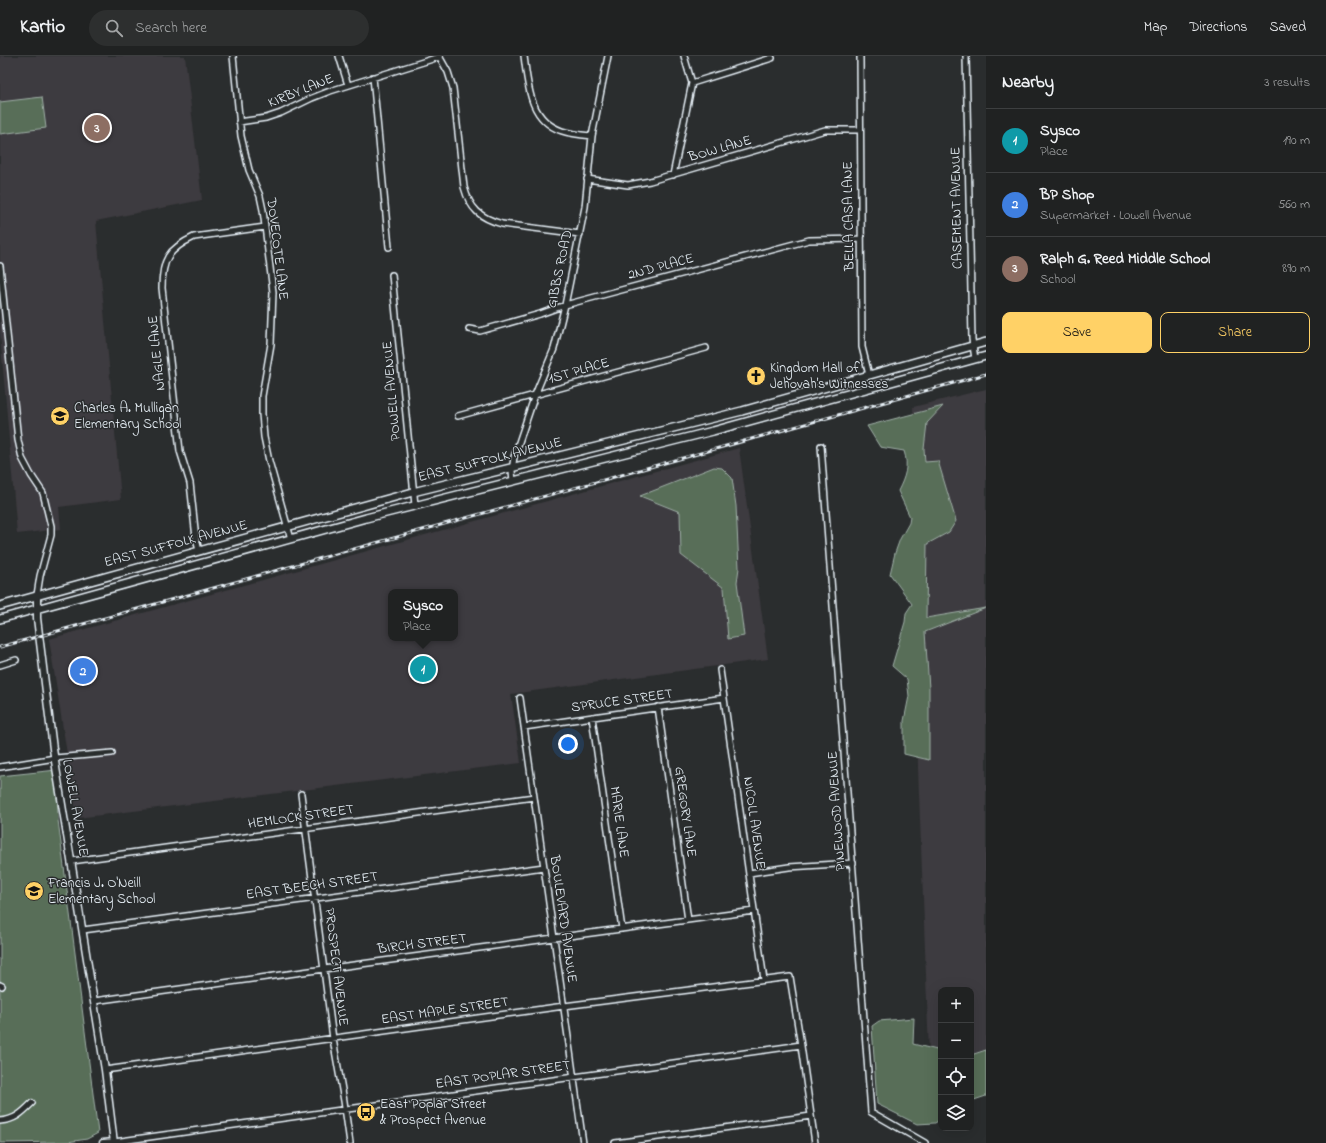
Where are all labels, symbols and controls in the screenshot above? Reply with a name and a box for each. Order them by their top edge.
search box [89,10,369,46]
text: Kartio [20,14,65,41]
icon: search [103,17,125,39]
text: Search here [135,17,207,39]
text: Map [1144,17,1167,38]
text: Directions [1189,17,1247,38]
text: Saved [1269,17,1306,38]
street label: KIRBY LANE [265,68,337,114]
text: Nearby [1002,70,1054,95]
text: 3 results [1264,73,1310,92]
pin: 3 [84,113,110,143]
text: Sysco [1040,120,1080,142]
street label: BOW LANE [685,130,754,168]
text: 1 [1013,131,1017,150]
text: 190 m [1283,131,1310,150]
text: Place [1040,142,1068,161]
street label: CASEMENT AVENUE [945,147,969,269]
street label: BELLA CASA LANE [838,161,860,272]
text: BP Shop [1040,184,1094,206]
text: 2 [1012,195,1018,214]
text: 560 m [1278,195,1310,214]
street label: DOVECOTE LANE [260,196,294,301]
text: Supermarket · Lowell Avenue [1040,206,1191,225]
street label: GIBBS ROAD [541,228,579,310]
street label: 2ND PLACE [626,248,696,286]
text: Ralph G. Reed Middle School [1040,248,1210,270]
text: 3 [1012,259,1018,278]
text: 890 m [1282,259,1310,278]
text: School [1040,270,1076,289]
button: Save [1002,312,1152,353]
button: Share [1160,312,1310,353]
street label: NAGLE LANE [143,314,171,392]
street label: POWELL AVENUE [377,340,407,442]
street label: 1ST PLACE [546,352,612,390]
place label: Kingdom Hall of Jehovah’s Witnesses [770,358,888,395]
church icon: Kingdom Hall of Jehovah’s Witnesses [745,365,767,387]
place label: Charles A. Mulligan Elementary School [74,398,181,436]
school or university icon: Charles A. Mulligan Elementary School [49,405,71,427]
street label: EAST SUFFOLK AVENUE [416,432,564,488]
street label: EAST SUFFOLK AVENUE [102,515,250,573]
popup [388,589,458,641]
text: Sysco [403,595,443,617]
text: Place [403,617,431,636]
pin: 1 [410,654,436,684]
pin: 2 [70,656,96,686]
street label: SPRUCE STREET [570,683,674,719]
your location [558,734,578,754]
street label: PINEWOOD AVENUE [822,750,852,872]
street label: LOWELL AVENUE [56,758,94,858]
street label: GREGORY LANE [668,765,702,859]
street label: NICOLL AVENUE [737,775,771,871]
street label: MARIE LANE [604,785,634,859]
street label: HEMLOCK STREET [246,799,356,835]
street label: BOULEVARD AVENUE [544,853,582,984]
street label: EAST BEECH STREET [245,866,379,906]
place label: Francis J. O'Neill Elementary School [47,873,155,911]
school or university icon: Francis J. O'Neill Elementary School [23,880,45,902]
street label: PROSPECT AVENUE [318,907,354,1027]
street label: BIRCH STREET [375,928,468,960]
map controls [938,987,974,1131]
button: + [938,987,974,1023]
street label: EAST MAPLE STREET [380,992,510,1030]
button: − [938,1023,974,1059]
street label: EAST POPLAR STREET [434,1055,572,1095]
button: locate [938,1059,974,1095]
place label: East Poplar Street & Prospect Avenue [380,1094,487,1131]
button: layers [938,1095,974,1131]
bus stop icon: East Poplar Street & Prospect Avenue [355,1101,377,1123]

